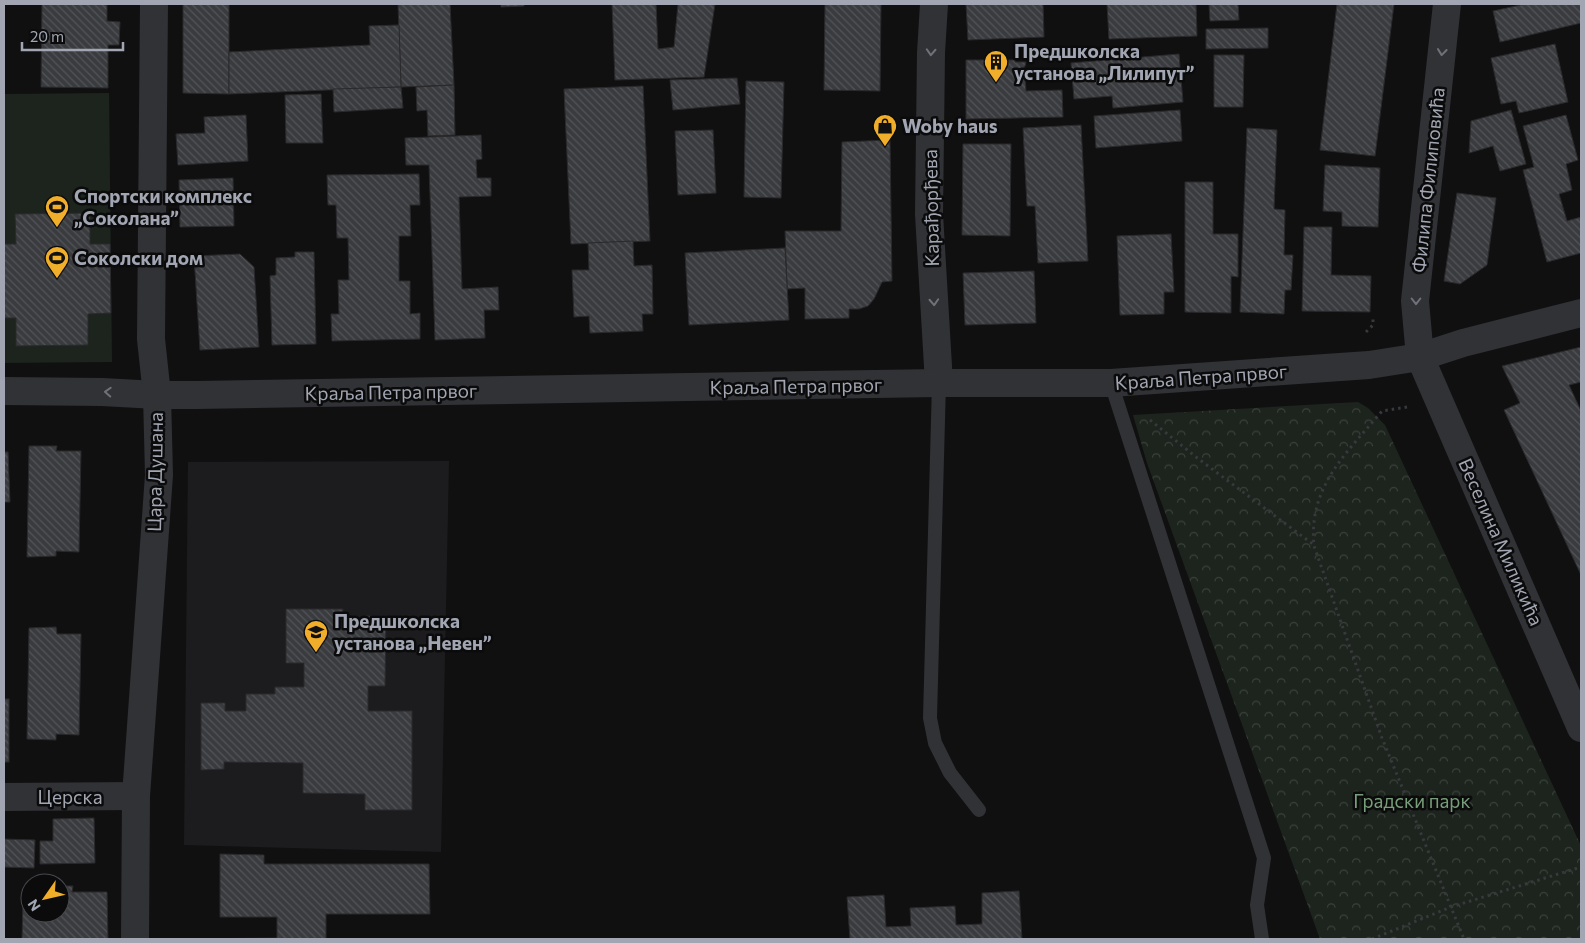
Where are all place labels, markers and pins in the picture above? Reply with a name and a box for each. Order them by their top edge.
place label: Предшколска установа „Лилипут” [1014,39,1194,84]
building icon: Предшколска установа „Лилипут” [983,49,1009,83]
shop icon: Woby haus [872,113,898,147]
place label: Woby haus [902,114,998,137]
place label: Спортски комплекс „Соколана” [74,184,252,229]
sports icon: Спортски комплекс „Соколана” [44,194,70,228]
sports icon: Соколски дом [44,245,70,279]
place label: Соколски дом [74,246,203,269]
place label: Предшколска установа „Невен” [334,609,492,654]
school or university icon: Предшколска установа „Невен” [303,619,329,653]

